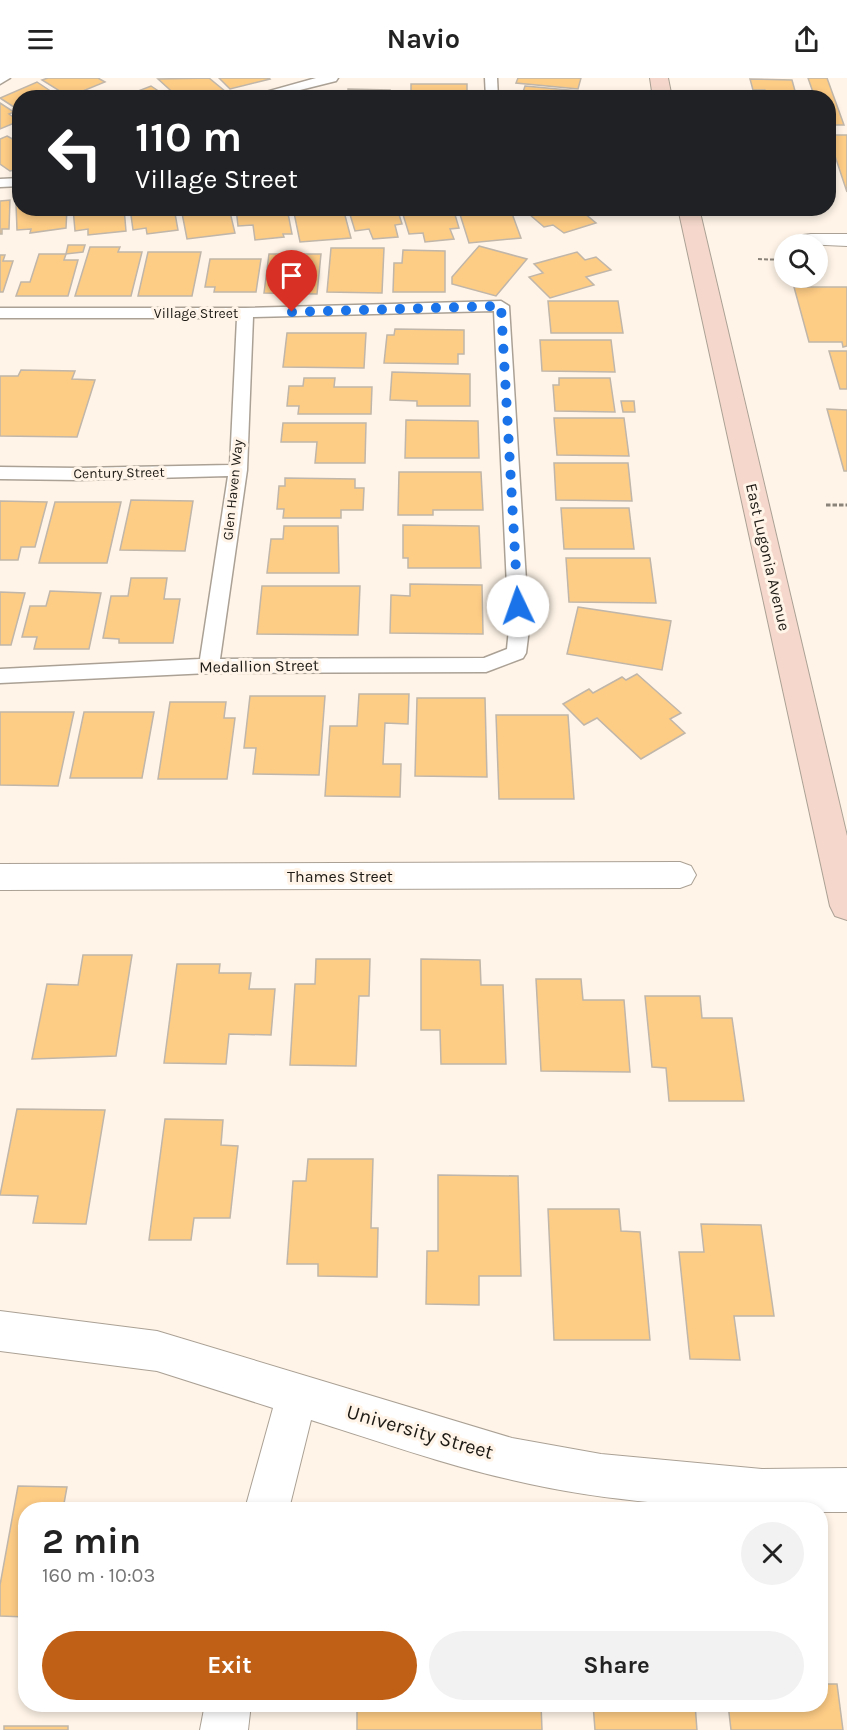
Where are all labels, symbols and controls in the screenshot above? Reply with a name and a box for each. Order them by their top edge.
icon: menu [24,23,57,56]
text: Navio [387,23,460,55]
icon: share [790,23,823,56]
text: 110 m [135,112,242,162]
icon: left [36,114,114,192]
text: Village Street [135,163,298,195]
map controls [774,234,828,288]
button: search [774,234,828,288]
pin [266,250,317,312]
icon: arrive [275,259,308,292]
street label: Village Street [154,305,238,322]
street label: Glen Haven Way [219,438,247,541]
street label: Century Street [73,464,165,482]
street label: East Lugonia Avenue [742,481,794,633]
position arrow [486,574,550,638]
street label: Medallion Street [199,655,319,677]
street label: Thames Street [287,867,393,886]
street label: University Street [344,1400,496,1464]
text: 2 min [42,1520,141,1562]
button: close [741,1522,804,1585]
text: 160 m · 10:03 [42,1564,155,1587]
button: Exit [42,1631,417,1700]
button: Share [429,1631,804,1700]

